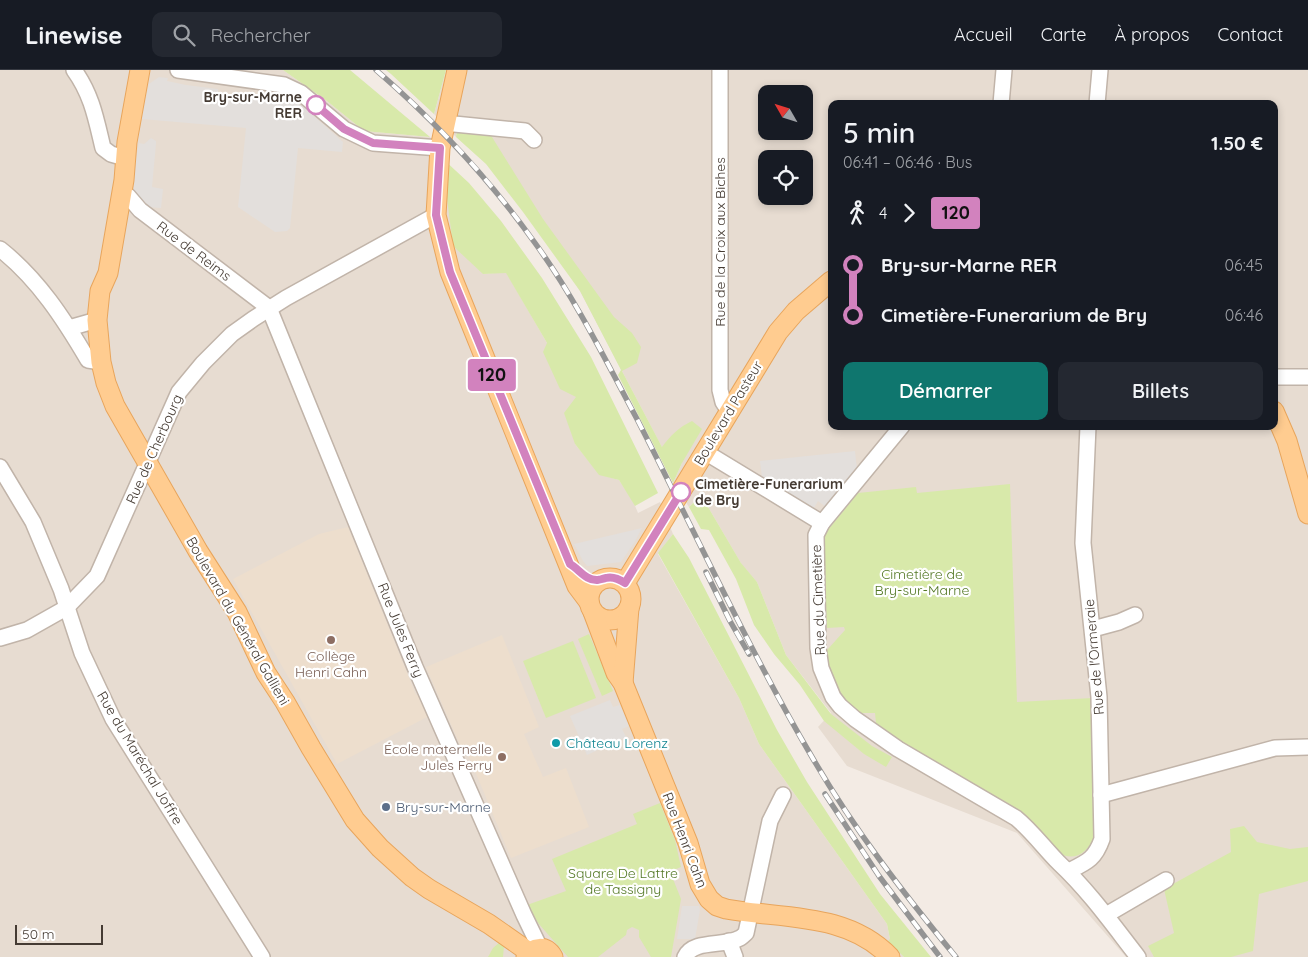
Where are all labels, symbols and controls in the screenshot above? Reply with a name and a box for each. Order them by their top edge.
search box [152,12,502,57]
text: Linewise [25,20,122,50]
icon: search [170,21,198,49]
text: Rechercher [210,23,311,47]
text: Accueil [954,23,1013,46]
text: Carte [1041,23,1086,46]
text: À propos [1114,23,1190,46]
text: Contact [1218,23,1283,46]
north arrow [758,85,812,140]
map controls [758,85,813,205]
place label: Bry-sur-Marne RER [203,88,302,122]
marker: Bry-sur-Marne RER [306,95,326,115]
text: 5 min [843,115,915,150]
text: 1.50 € [1211,131,1263,155]
button: locate [758,150,813,205]
text: 06:41 – 06:46 · Bus [843,152,972,172]
street label: Rue de la Croix aux Biches [711,157,729,327]
icon: walk [843,199,871,227]
icon: forward [895,199,923,227]
text: 120 [941,201,970,224]
text: 4 [879,203,887,223]
street label: Rue de Reims [153,217,235,285]
text: Bry-sur-Marne RER [881,253,1057,277]
text: 06:45 [1225,255,1263,275]
text: Cimetière-Funerarium de Bry [881,303,1147,327]
text: 06:46 [1225,305,1263,325]
street label: Boulevard Pasteur [690,357,767,469]
line badge: 120 [463,359,521,391]
button: Démarrer [843,362,1048,420]
button: Billets [1058,362,1263,420]
text: 120 [478,363,506,386]
street label: Rue de Cherbourg [122,391,186,507]
place label: Cimetière-Funerarium de Bry [695,475,843,509]
marker: Cimetière-Funerarium de Bry [671,482,691,502]
street label: Boulevard du Général Gallieni [182,534,294,708]
street label: Rue du Cimetière [807,544,829,656]
park label: Cimetière de Bry-sur-Marne [875,565,969,599]
street label: Rue Jules Ferry [374,580,428,680]
street label: Rue de l'Ormeraie [1080,598,1108,716]
marker: Collège Henri Cahn [325,634,337,646]
place label: Collège Henri Cahn [295,647,367,681]
street label: Rue du Maréchal Joffre [93,688,187,828]
place label: Château Lorenz [566,734,668,752]
marker: Château Lorenz [550,737,562,749]
place label: École maternelle Jules Ferry [384,740,492,774]
marker: École maternelle Jules Ferry [496,751,508,763]
street label: Rue Henri Cahn [659,790,711,890]
place label: Bry-sur-Marne [396,798,491,816]
marker: Bry-sur-Marne [380,801,392,813]
park label: Square De Lattre de Tassigny [568,864,678,898]
scale bar [15,922,102,945]
text: 50 m [22,925,55,943]

